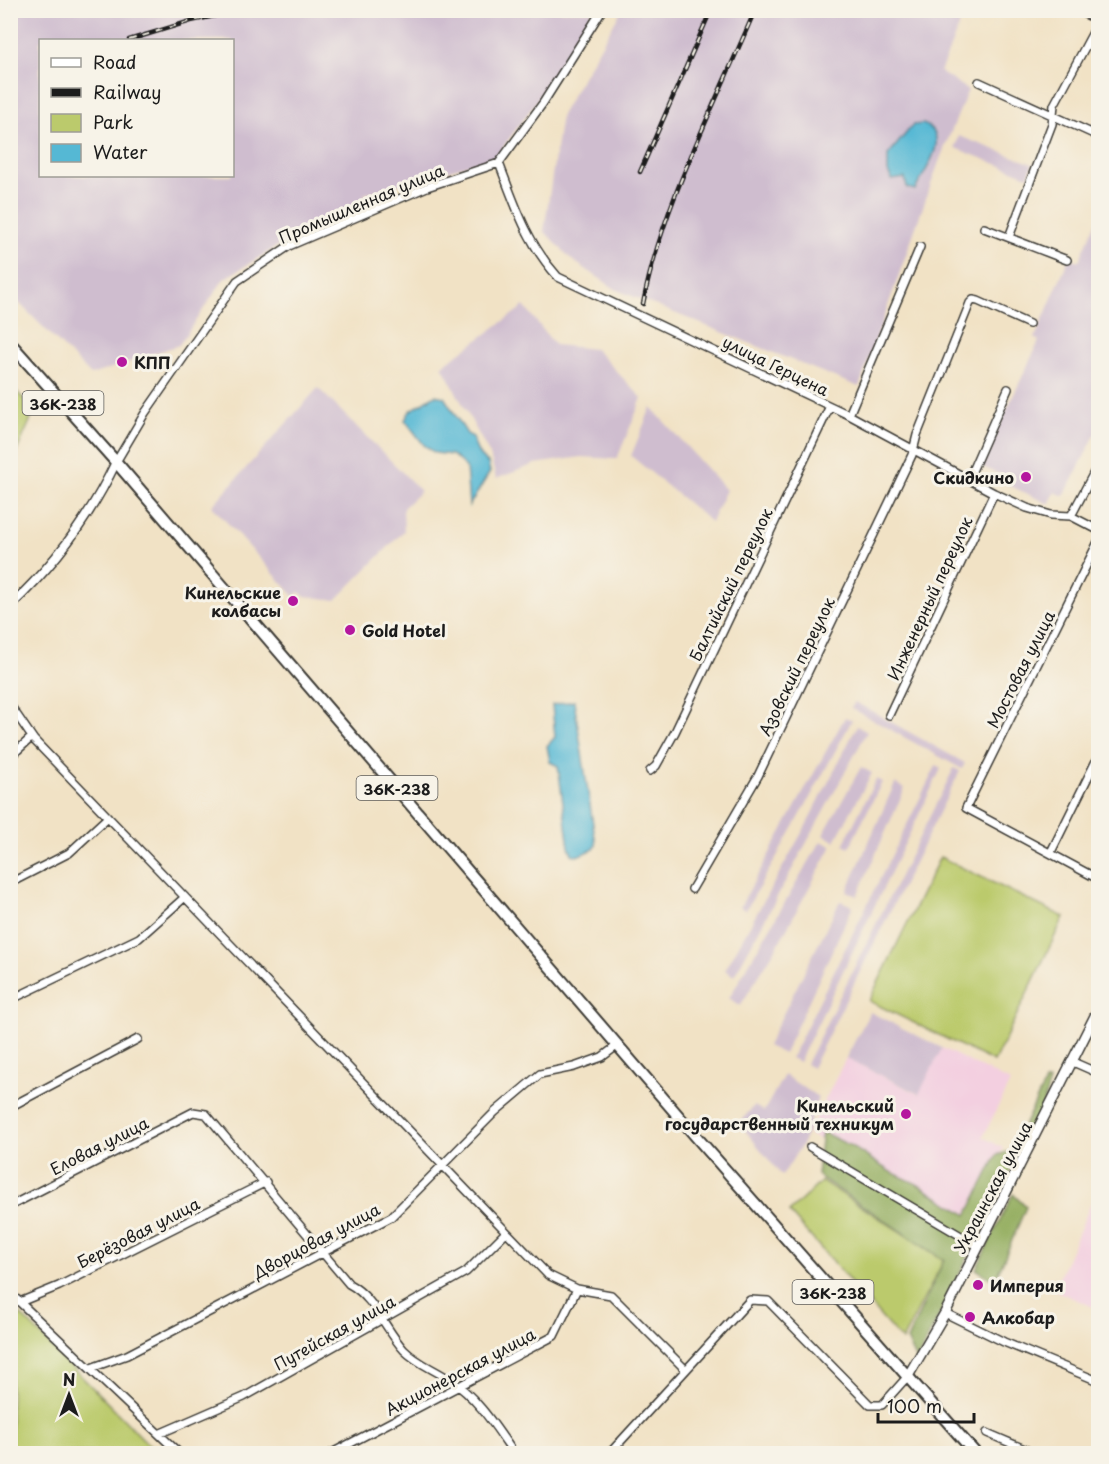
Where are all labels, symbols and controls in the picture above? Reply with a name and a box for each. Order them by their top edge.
legend [39,39,234,177]
text: Road [93,48,137,75]
text: Railway [93,78,161,105]
text: Park [93,108,133,135]
text: Water [93,138,148,165]
street label: Промышленная улица [275,157,447,249]
street label: улица Герцена [719,329,833,401]
place label: КПП [134,350,171,374]
marker: КПП [115,355,129,369]
road number: 36К-238 [22,391,104,415]
place label: Скидкино [933,465,1014,489]
marker: Скидкино [1019,470,1033,484]
street label: Балтийский переулок [682,503,778,665]
street label: Инженерный переулок [880,512,978,684]
place label: Кинельские колбасы [184,580,281,622]
street label: Азовский переулок [752,592,840,739]
marker: Кинельские колбасы [286,594,300,608]
street label: Мостовая улица [980,606,1060,732]
place label: Gold Hotel [362,618,446,642]
marker: Gold Hotel [343,623,357,637]
road number: 36К-238 [356,776,438,800]
place label: Кинельский государственный техникум [665,1093,894,1135]
marker: Кинельский государственный техникум [899,1107,913,1121]
street label: Еловая улица [46,1110,152,1180]
street label: Украинская улица [947,1117,1037,1257]
street label: Берёзовая улица [73,1191,203,1273]
street label: Дворцовая улица [247,1196,384,1284]
place label: Империя [990,1273,1064,1297]
marker: Империя [971,1278,985,1292]
road number: 36К-238 [792,1280,874,1304]
street label: Путейская улица [269,1289,399,1375]
place label: Алкобар [982,1305,1055,1329]
marker: Алкобар [963,1310,977,1324]
street label: Акционерская улица [381,1321,539,1421]
north arrow [39,1365,99,1425]
text: N [63,1367,75,1391]
scale bar [878,1386,974,1424]
text: 100 m [887,1392,942,1419]

